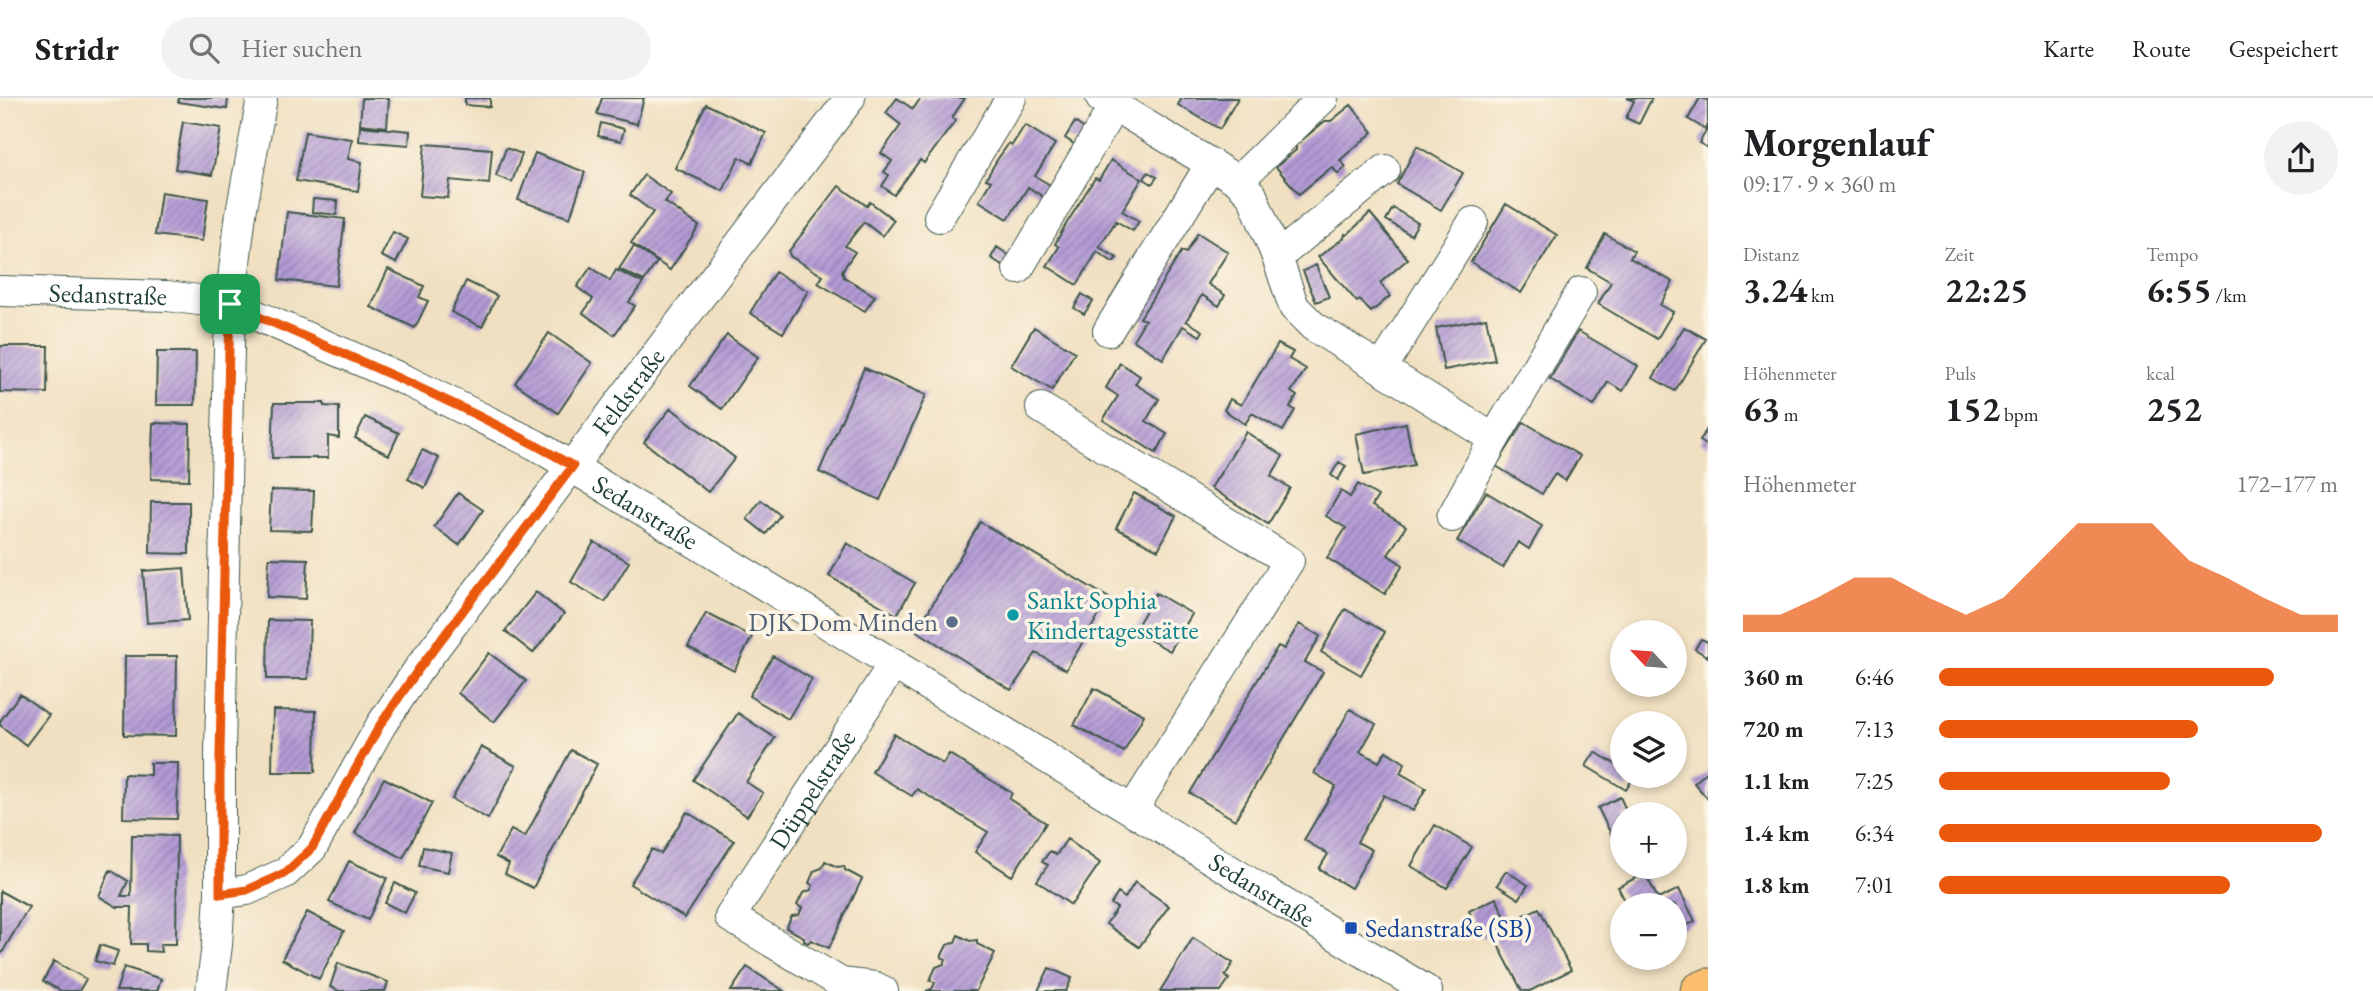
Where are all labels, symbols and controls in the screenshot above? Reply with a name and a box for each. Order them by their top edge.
search box [161,17,651,80]
text: Stridr [35,27,119,70]
icon: search [185,29,223,67]
text: Hier suchen [241,31,362,65]
text: Karte [2043,33,2094,64]
text: Route [2132,33,2191,64]
text: Gespeichert [2229,33,2338,64]
text: Morgenlauf [1743,118,1930,167]
button: share [2264,121,2338,195]
text: 09:17 · 9 × 360 m [1743,169,1896,199]
text: Distanz [1743,242,1799,267]
text: Zeit [1945,242,1974,267]
text: Tempo [2146,242,2199,267]
text: 3.24 [1743,267,1807,312]
text: 22:25 [1945,267,2029,312]
text: 6:55 [2146,267,2212,312]
pin [200,274,260,334]
street label: Sedanstraße [48,275,168,313]
text: km [1807,283,1835,308]
text: /km [2212,283,2247,308]
icon: arrive [211,285,249,323]
street label: Feldstraße [584,341,672,442]
text: Höhenmeter [1743,361,1837,386]
text: Puls [1945,361,1976,386]
text: kcal [2146,361,2175,386]
text: 63 [1743,386,1780,431]
text: 152 [1945,386,2000,431]
text: 252 [2146,386,2202,431]
text: m [1780,402,1799,427]
text: bpm [2000,402,2038,427]
street label: Sedanstraße [586,467,705,557]
text: Höhenmeter [1743,469,1856,499]
text: 172–177 m [2237,469,2338,499]
place label: Sankt Sophia Kindertagesstätte [1027,583,1199,647]
place label: DJK Dom Minden [748,605,938,639]
marker: Sankt Sophia Kindertagesstätte [1005,607,1021,623]
marker: DJK Dom Minden [944,614,960,630]
north arrow [1610,620,1687,696]
map controls [1610,620,1687,970]
text: 360 m [1743,662,1804,692]
text: 6:46 [1855,662,1894,692]
button: layers [1610,711,1687,788]
text: 720 m [1743,714,1804,744]
text: 7:13 [1855,714,1894,744]
street label: Düppelstraße [761,723,863,856]
text: 1.1 km [1743,766,1810,796]
text: 7:25 [1855,766,1894,796]
button: + [1610,802,1687,879]
text: 1.4 km [1743,818,1810,848]
text: 6:34 [1855,818,1894,848]
street label: Sedanstraße [1203,844,1321,935]
text: 1.8 km [1743,870,1810,900]
text: 7:01 [1855,870,1894,900]
button: − [1610,893,1687,970]
place label: Sedanstraße (SB) [1365,911,1532,945]
marker: Sedanstraße (SB) [1343,920,1359,936]

